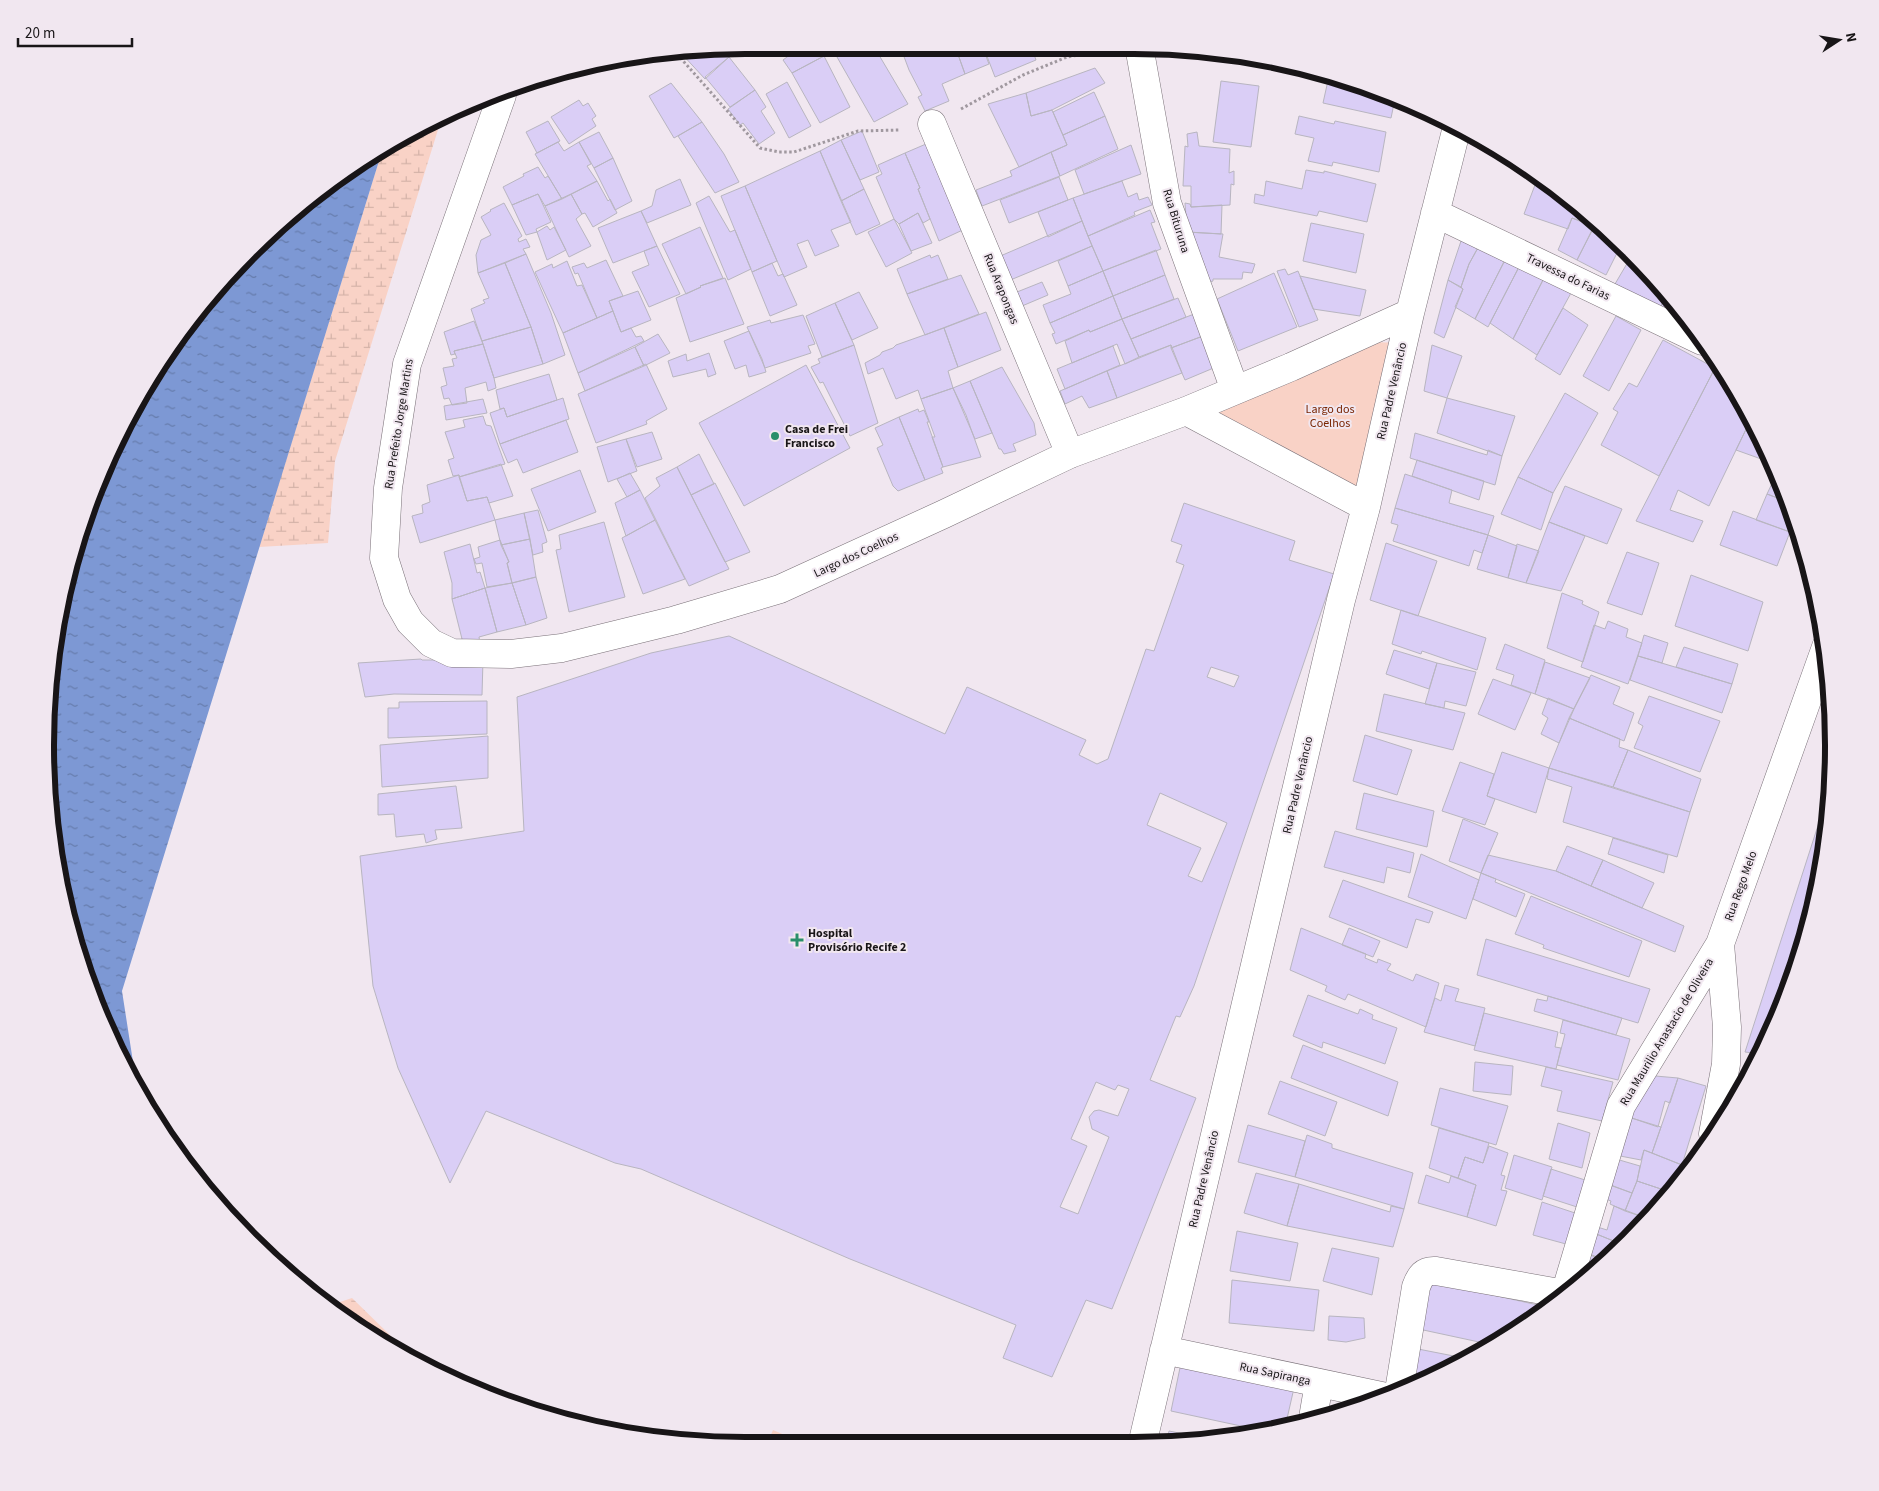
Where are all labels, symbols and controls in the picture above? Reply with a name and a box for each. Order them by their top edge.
scale bar [18,15,131,47]
north arrow [1814,15,1864,65]
text: 20 m [25,23,55,44]
text: N [1840,31,1861,44]
street label: Rua Bituruna [1158,187,1194,255]
street label: Travessa do Farias [1523,249,1613,305]
street label: Rua Arapongas [979,251,1023,327]
street label: Rua Padre Venâncio [1373,341,1411,441]
street label: Rua Prefeito Jorge Martins [380,358,418,490]
park label: Largo dos Coelhos [1306,401,1354,432]
place label: Casa de Frei Francisco [785,421,848,452]
marker: Casa de Frei Francisco [769,430,781,442]
street label: Largo dos Coelhos [811,528,901,582]
street label: Rua Padre Venâncio [1279,735,1317,835]
street label: Rua Rego Melo [1720,849,1762,923]
place label: Hospital Provisório Recife 2 [808,925,906,956]
marker: Hospital Provisório Recife 2 [790,933,804,947]
street label: Rua Maurilio Anastacio de Oliveira [1616,955,1718,1109]
street label: Rua Padre Venâncio [1185,1129,1223,1229]
street label: Rua Sapiranga [1238,1358,1312,1390]

